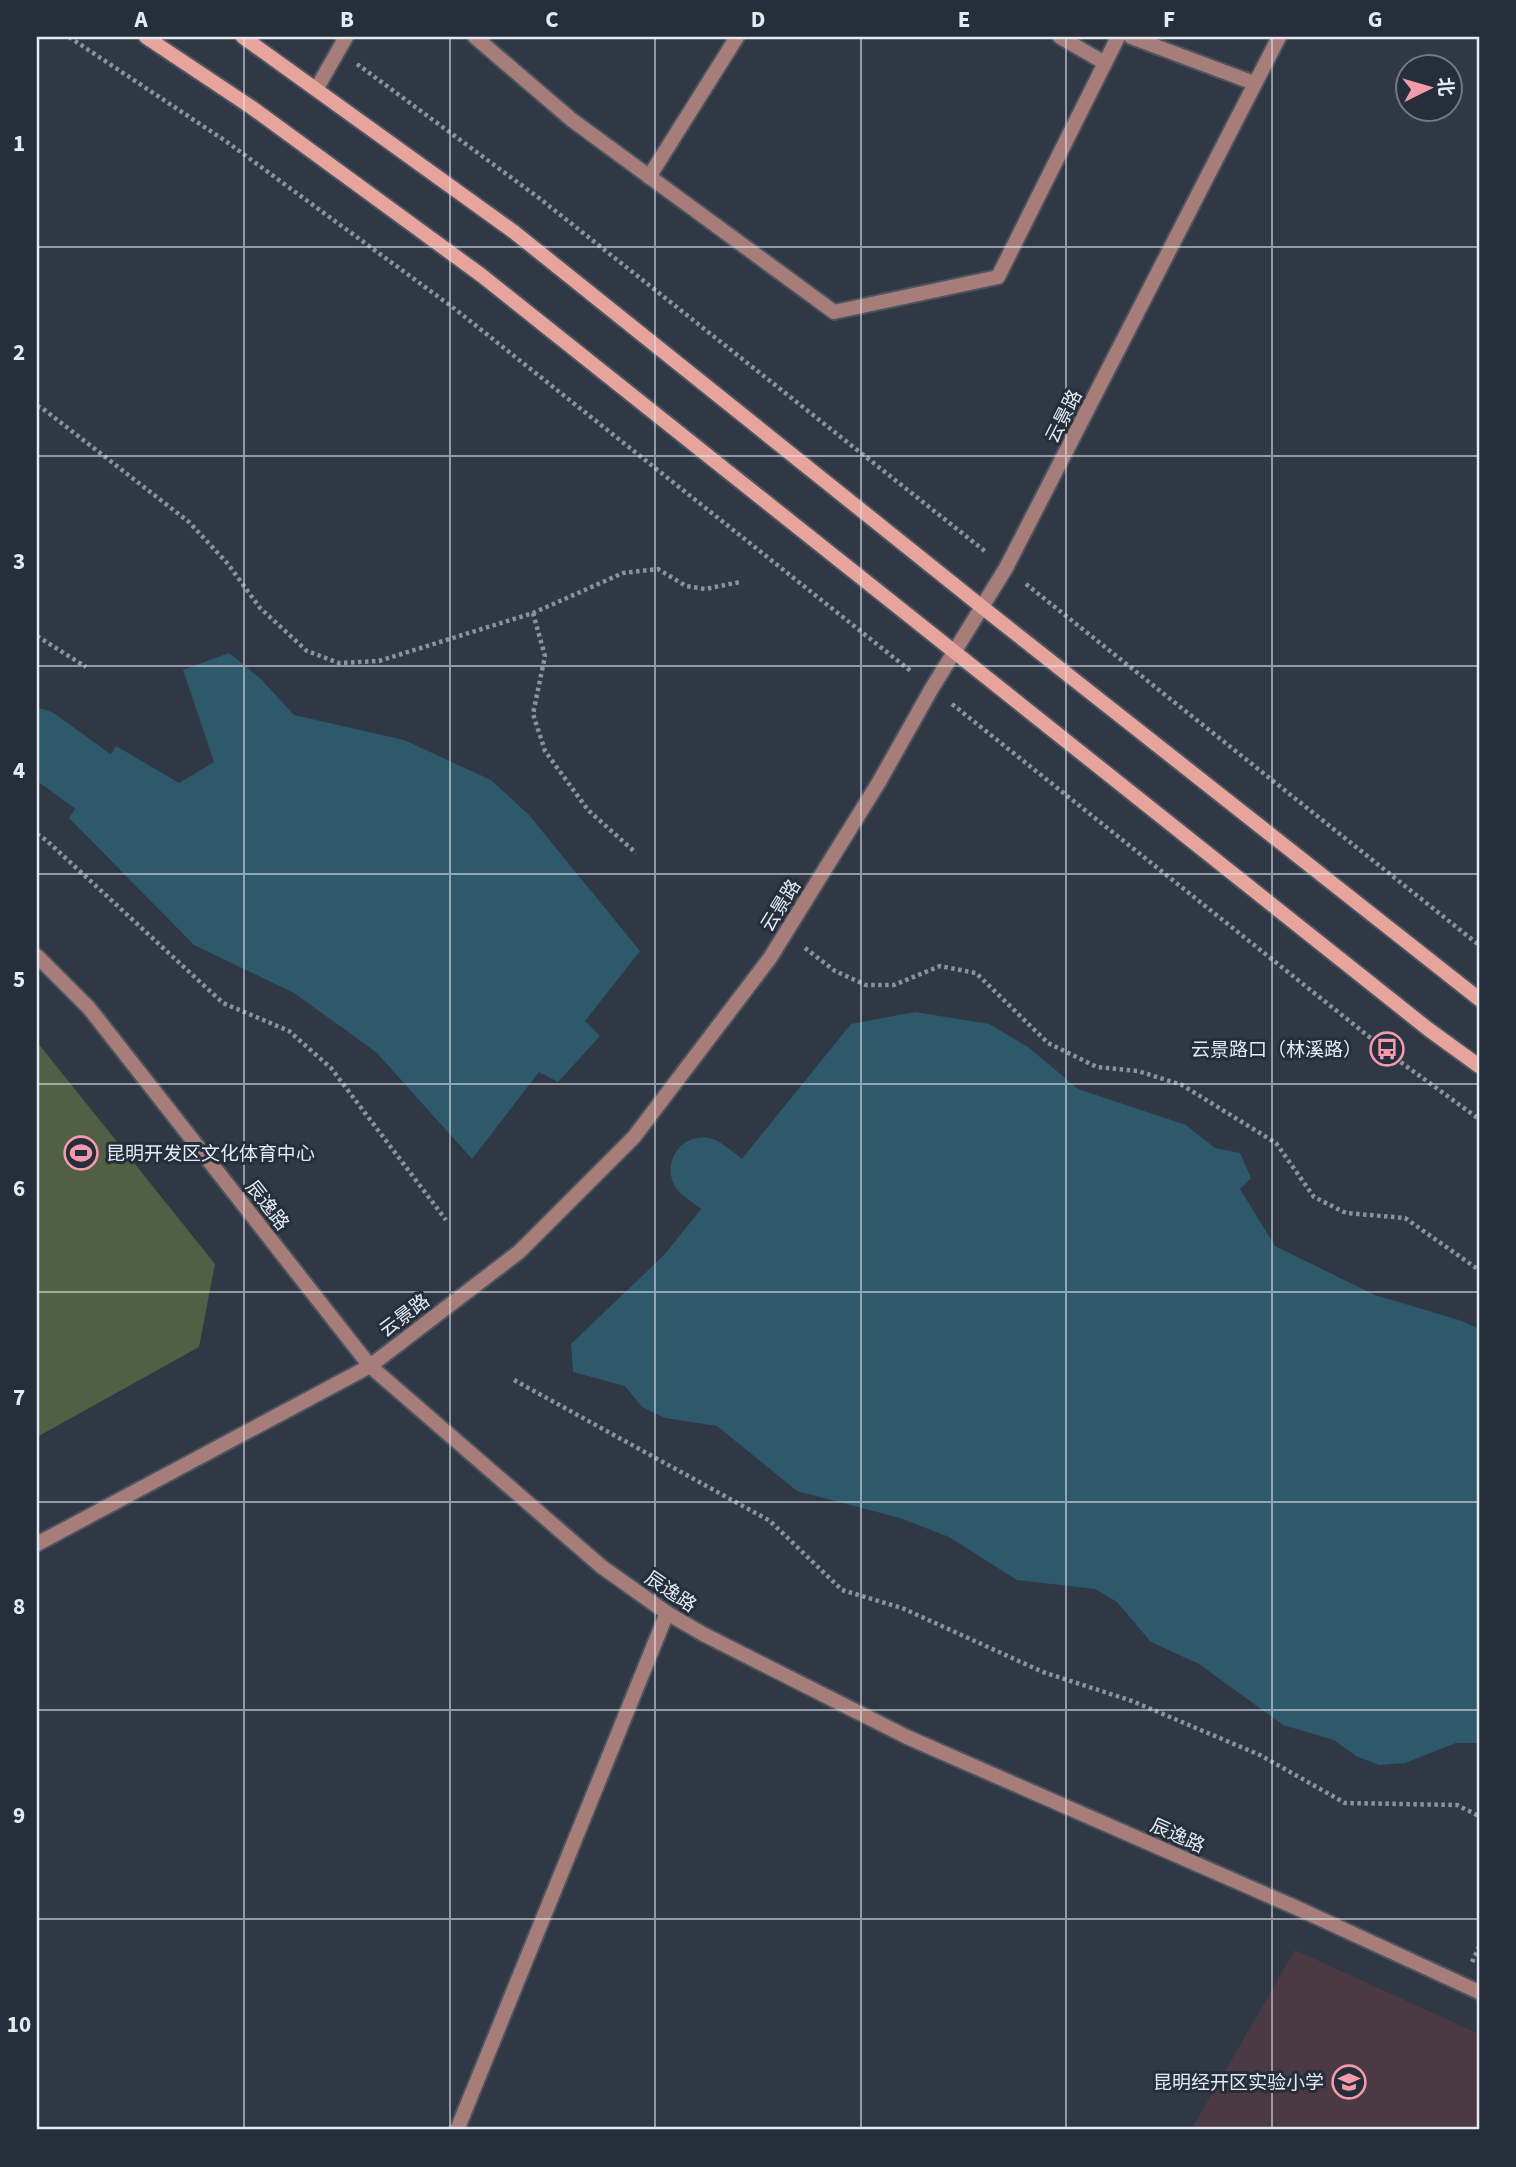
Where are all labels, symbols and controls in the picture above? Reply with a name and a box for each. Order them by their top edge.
text: A [133,3,148,36]
text: B [340,3,354,36]
text: C [545,3,559,36]
text: D [751,3,765,36]
text: E [958,3,970,36]
text: F [1163,3,1175,36]
text: G [1368,3,1382,36]
north arrow [1394,52,1464,122]
text: 北 [1430,76,1459,97]
text: 1 [13,127,25,160]
text: 2 [13,336,25,369]
street label: 云景路 [1039,385,1089,448]
text: 3 [13,545,25,578]
text: 4 [13,754,25,787]
street label: 云景路 [755,874,808,937]
text: 5 [13,963,25,996]
bus stop icon: 云景路口（林溪路） [1368,1030,1406,1068]
place label: 云景路口（林溪路） [1191,1037,1362,1064]
sports icon: 昆明开发区文化体育中心 [62,1134,100,1172]
place label: 昆明开发区文化体育中心 [106,1141,315,1168]
text: 6 [13,1172,25,1205]
street label: 辰逸路 [239,1175,295,1237]
street label: 云景路 [374,1288,436,1344]
text: 7 [13,1381,25,1414]
street label: 辰逸路 [639,1565,701,1619]
text: 8 [13,1590,25,1623]
text: 9 [13,1799,25,1832]
street label: 辰逸路 [1146,1812,1209,1860]
text: 10 [7,2008,31,2041]
school or university icon: 昆明经开区实验小学 [1330,2063,1368,2101]
place label: 昆明经开区实验小学 [1153,2070,1324,2097]

